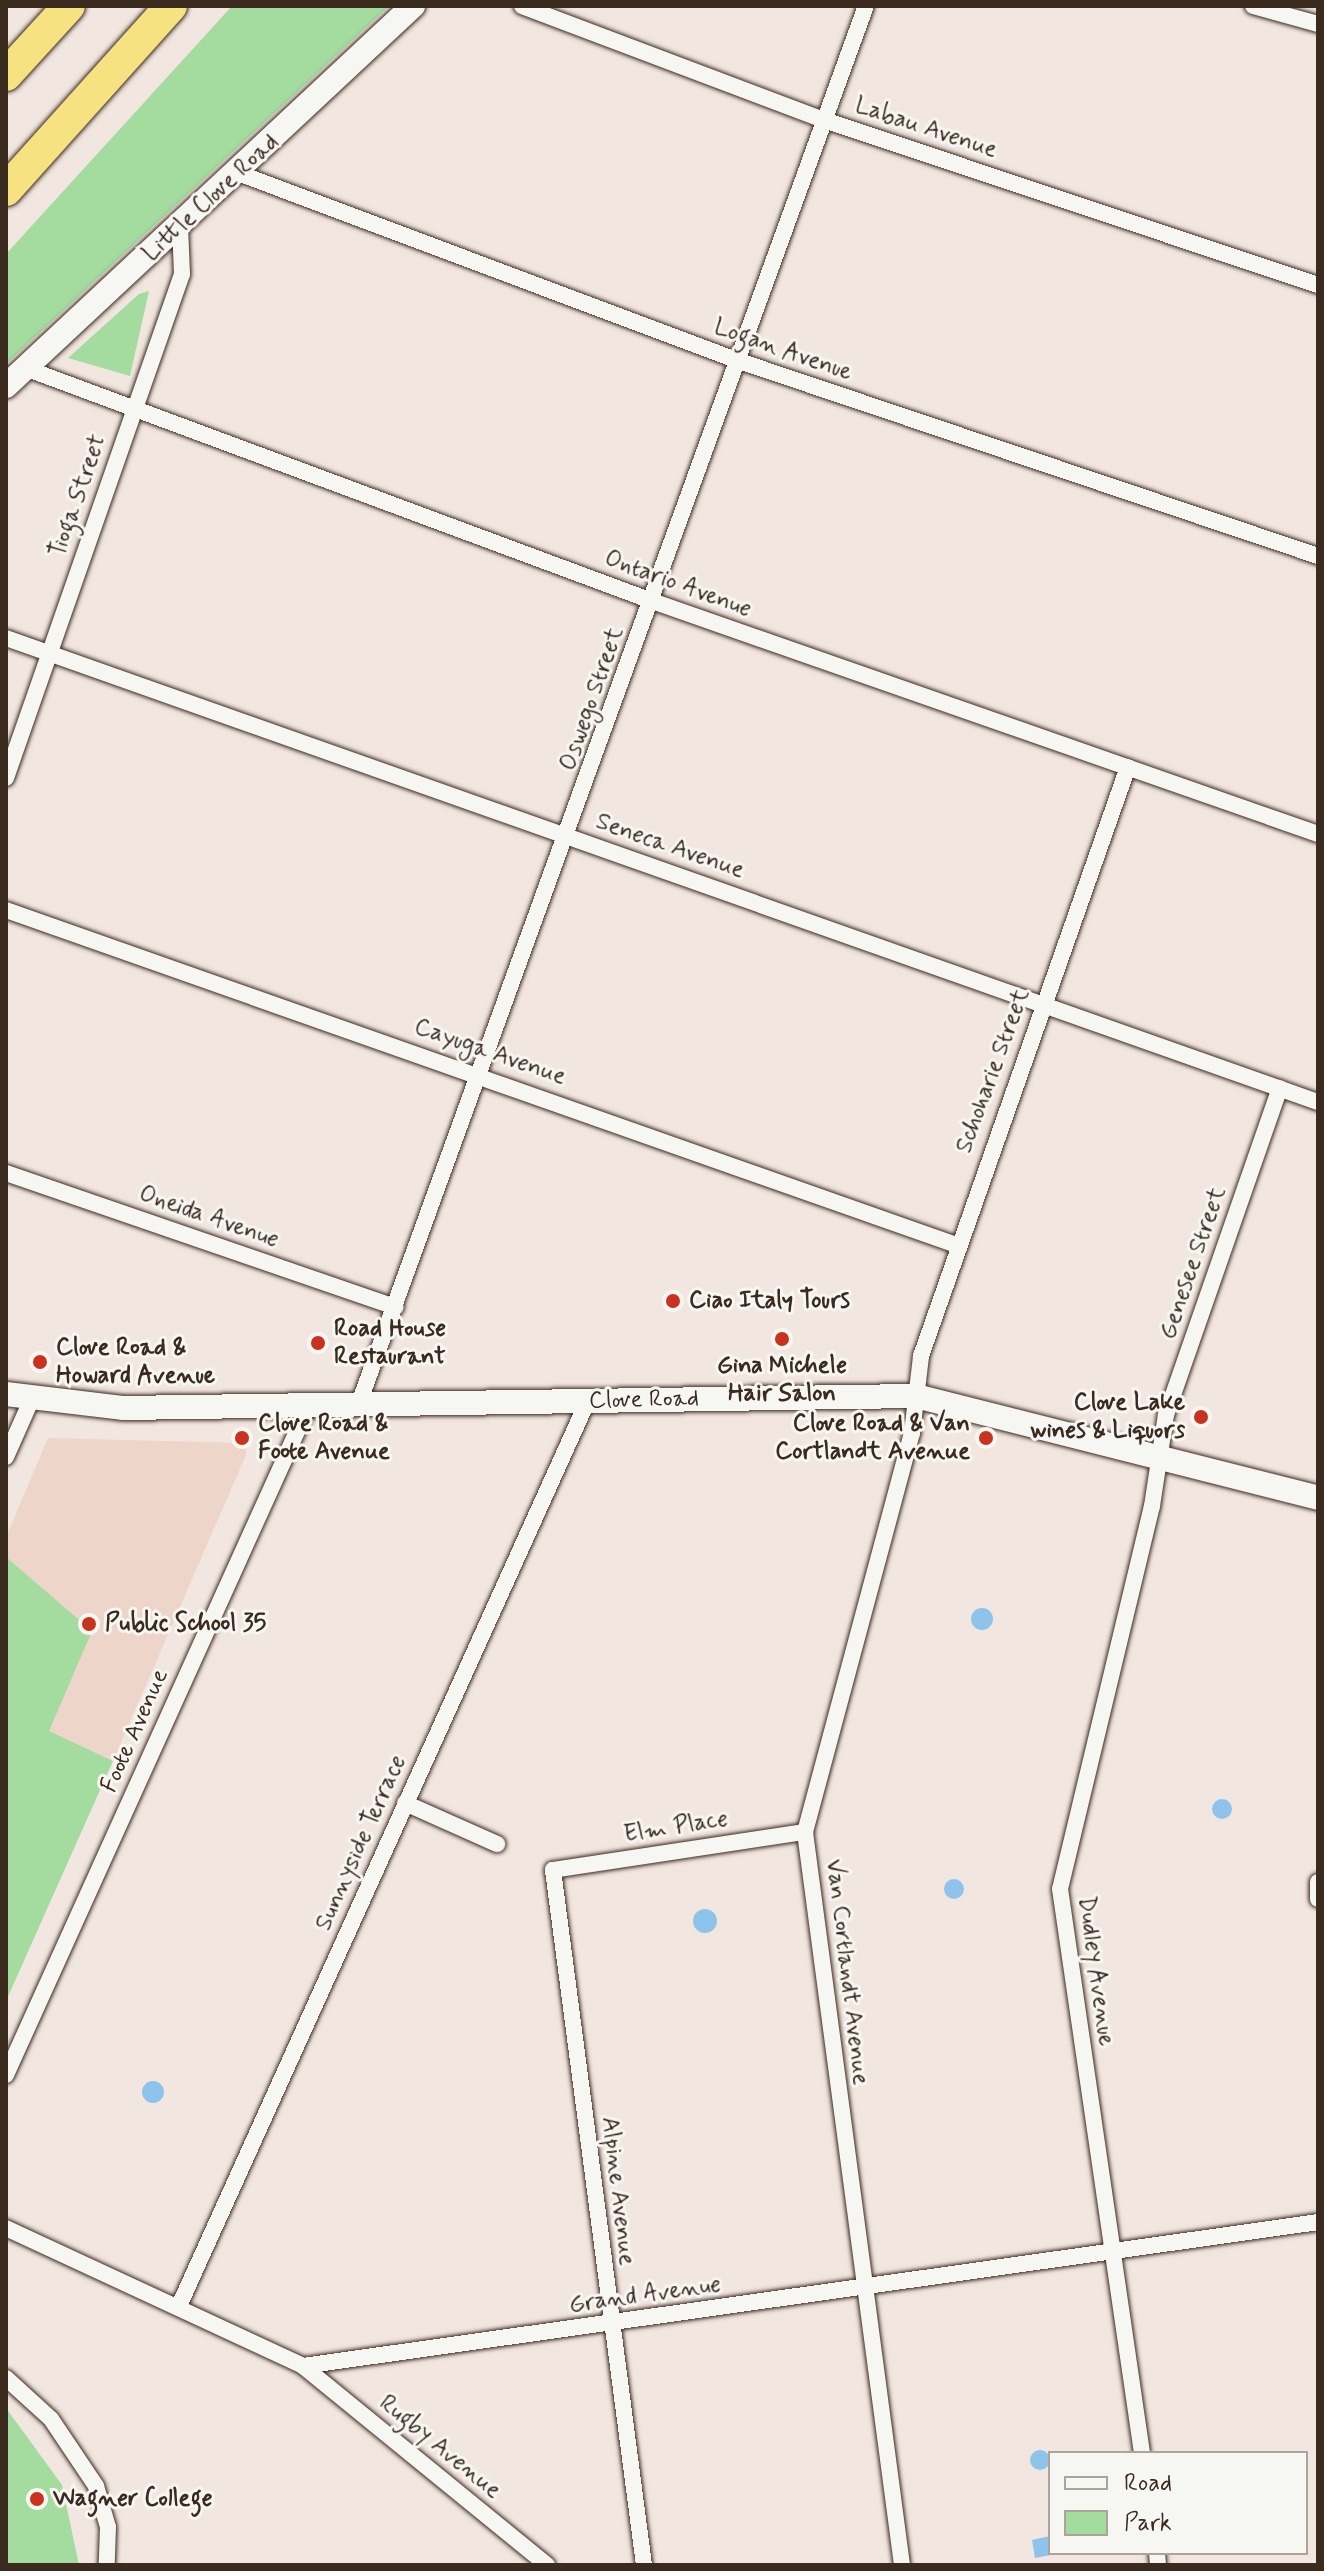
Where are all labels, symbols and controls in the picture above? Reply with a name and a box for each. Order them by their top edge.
street label: Labau Avenue [851,91,1001,165]
street label: Little Clove Road [136,127,286,269]
street label: Logan Avenue [708,312,858,388]
street label: Tioga Street [44,431,112,561]
street label: Ontario Avenue [599,544,757,624]
street label: Oswego Street [554,623,630,775]
street label: Seneca Avenue [592,807,748,885]
street label: Schoharie Street [950,985,1036,1157]
street label: Cayuga Avenue [410,1013,570,1091]
street label: Oneida Avenue [134,1179,284,1255]
street label: Genesee Street [1153,1183,1233,1343]
place label: Ciao Italy Tours [689,1287,850,1315]
marker: Ciao Italy Tours [664,1292,682,1310]
place label: Road House Restaurant [334,1315,446,1371]
marker: Gina Michele Hair Salon [773,1330,791,1348]
place label: Clove Road & Howard Avenue [56,1334,213,1390]
marker: Road House Restaurant [309,1334,327,1352]
place label: Gina Michele Hair Salon [716,1352,848,1408]
marker: Clove Road & Howard Avenue [31,1353,49,1371]
street label: Clove Road [590,1385,698,1415]
place label: Clove Lake wines & Liquors [1030,1389,1185,1445]
marker: Clove Lake wines & Liquors [1192,1408,1210,1426]
place label: Clove Road & Foote Avenue [258,1410,390,1466]
place label: Clove Road & Van Cortlandt Avenue [782,1410,970,1466]
marker: Clove Road & Foote Avenue [233,1429,251,1447]
marker: Clove Road & Van Cortlandt Avenue [977,1429,995,1447]
place label: Public School 35 [105,1610,267,1638]
marker: Public School 35 [80,1615,98,1633]
street label: Foote Avenue [95,1665,175,1797]
street label: Sunnyside Terrace [310,1751,412,1935]
street label: Elm Place [623,1805,729,1849]
street label: Van Cortlandt Avenue [818,1854,876,2090]
street label: Dudley Avenue [1071,1895,1121,2047]
street label: Alpine Avenue [595,2115,641,2267]
street label: Grand Avenue [569,2270,721,2320]
street label: Rugby Avenue [376,2391,504,2503]
legend [1048,2451,1308,2555]
text: Road [1124,2468,1172,2499]
place label: Wagner College [53,2485,216,2513]
marker: Wagner College [28,2490,46,2508]
text: Park [1124,2508,1172,2539]

